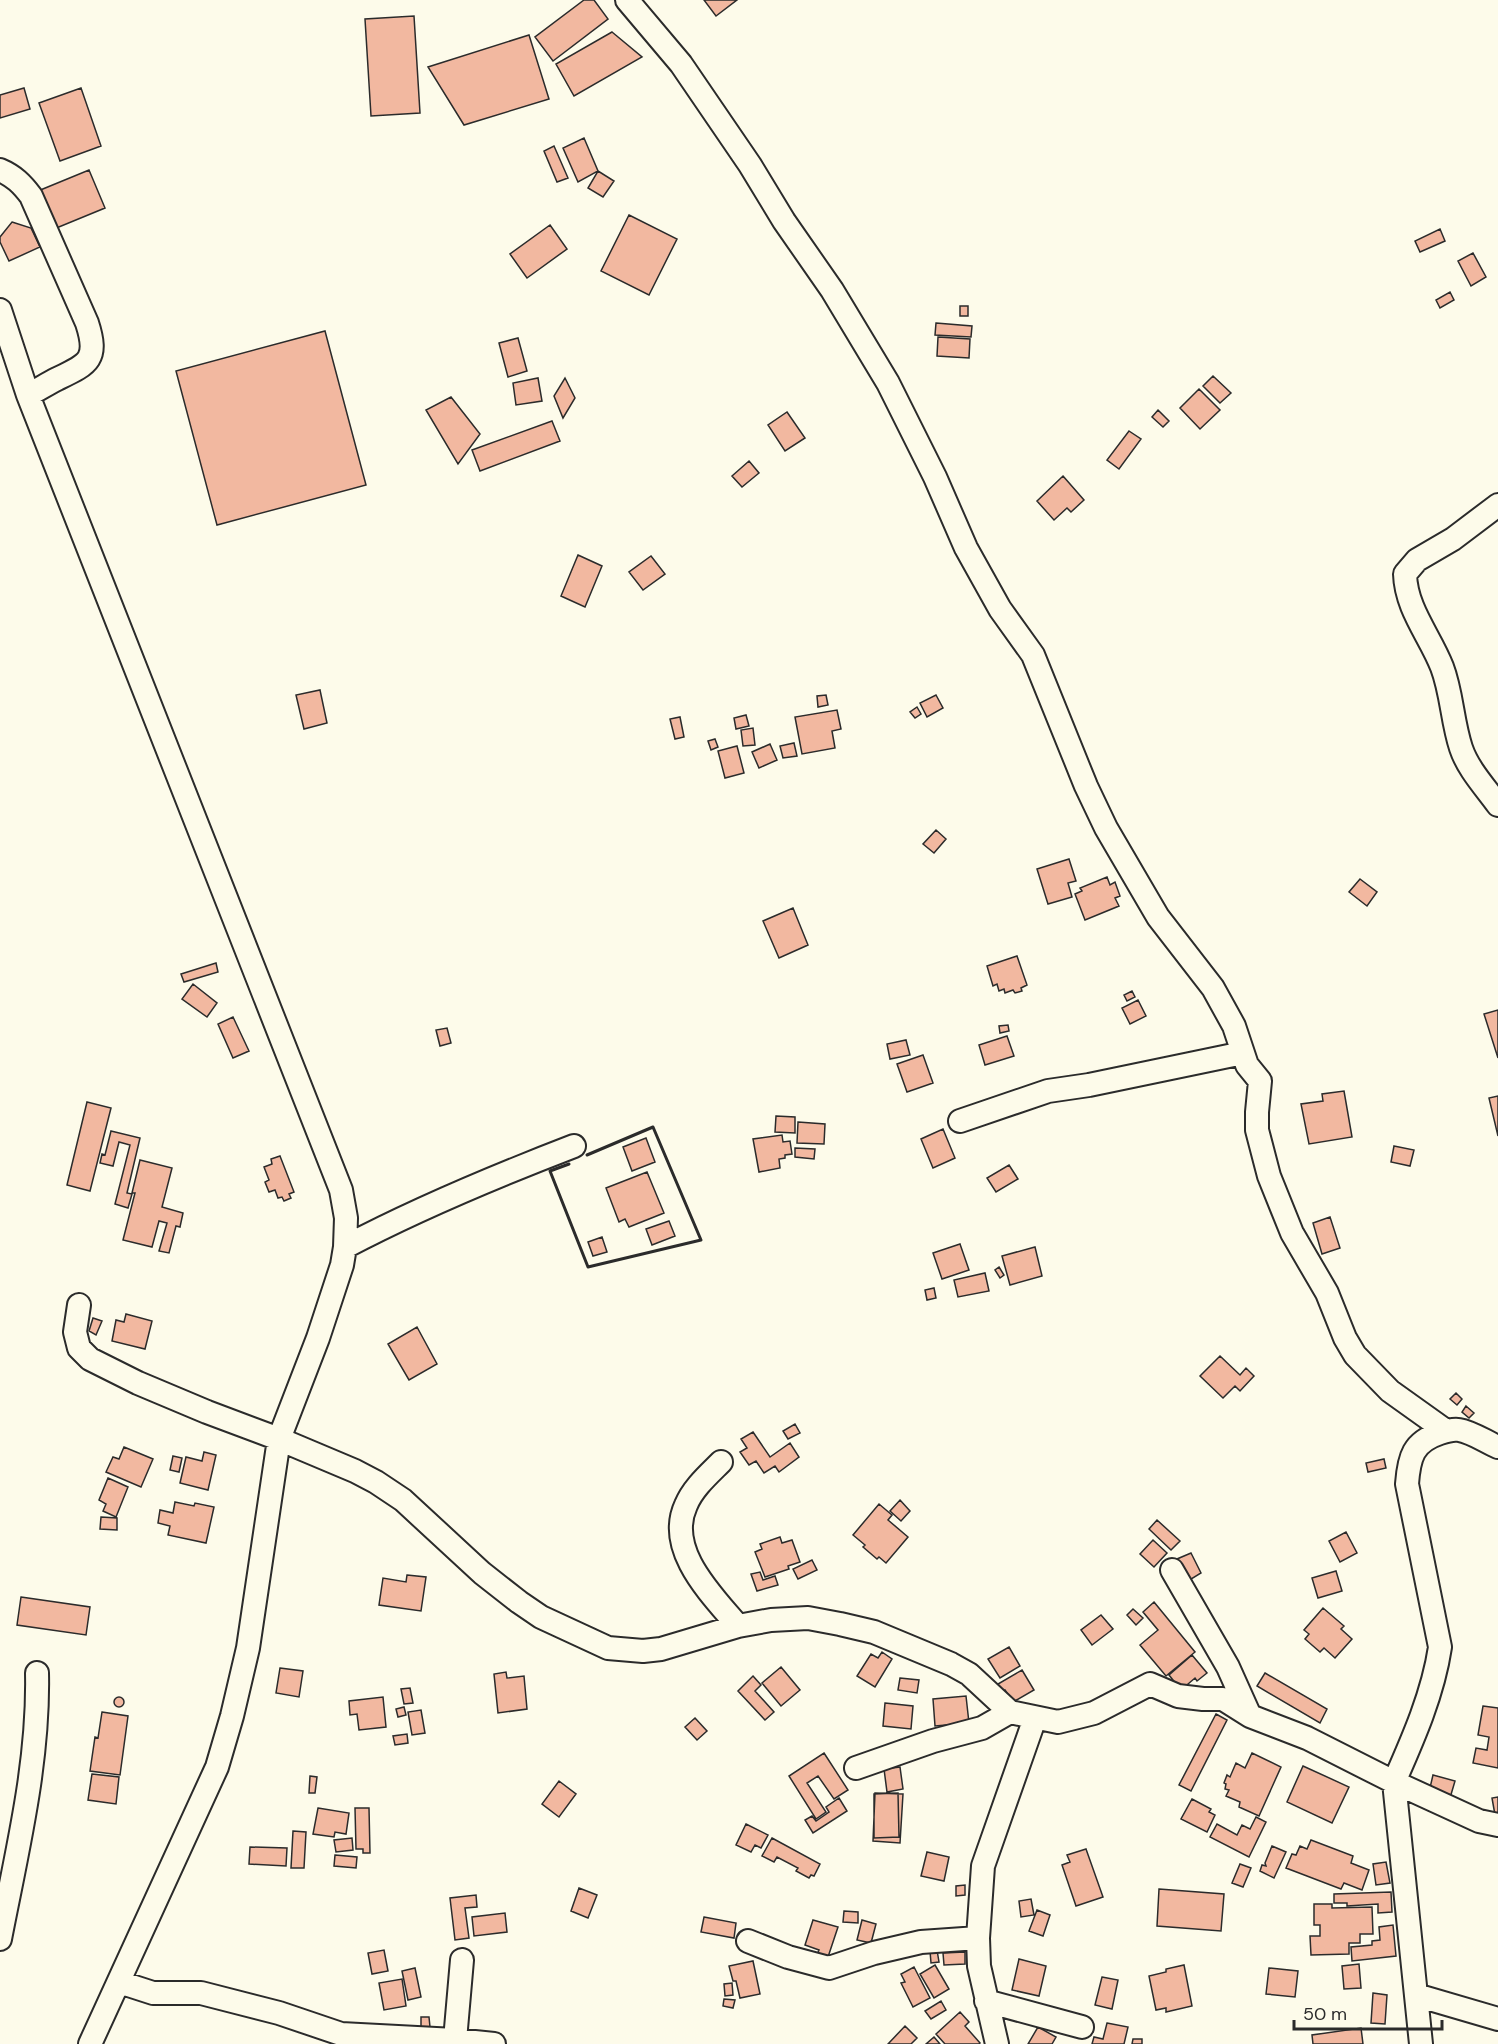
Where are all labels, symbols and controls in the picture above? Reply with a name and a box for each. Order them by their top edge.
scale bar [1294,1993,1442,2031]
text: 50 m [1303,2002,1347,2026]

